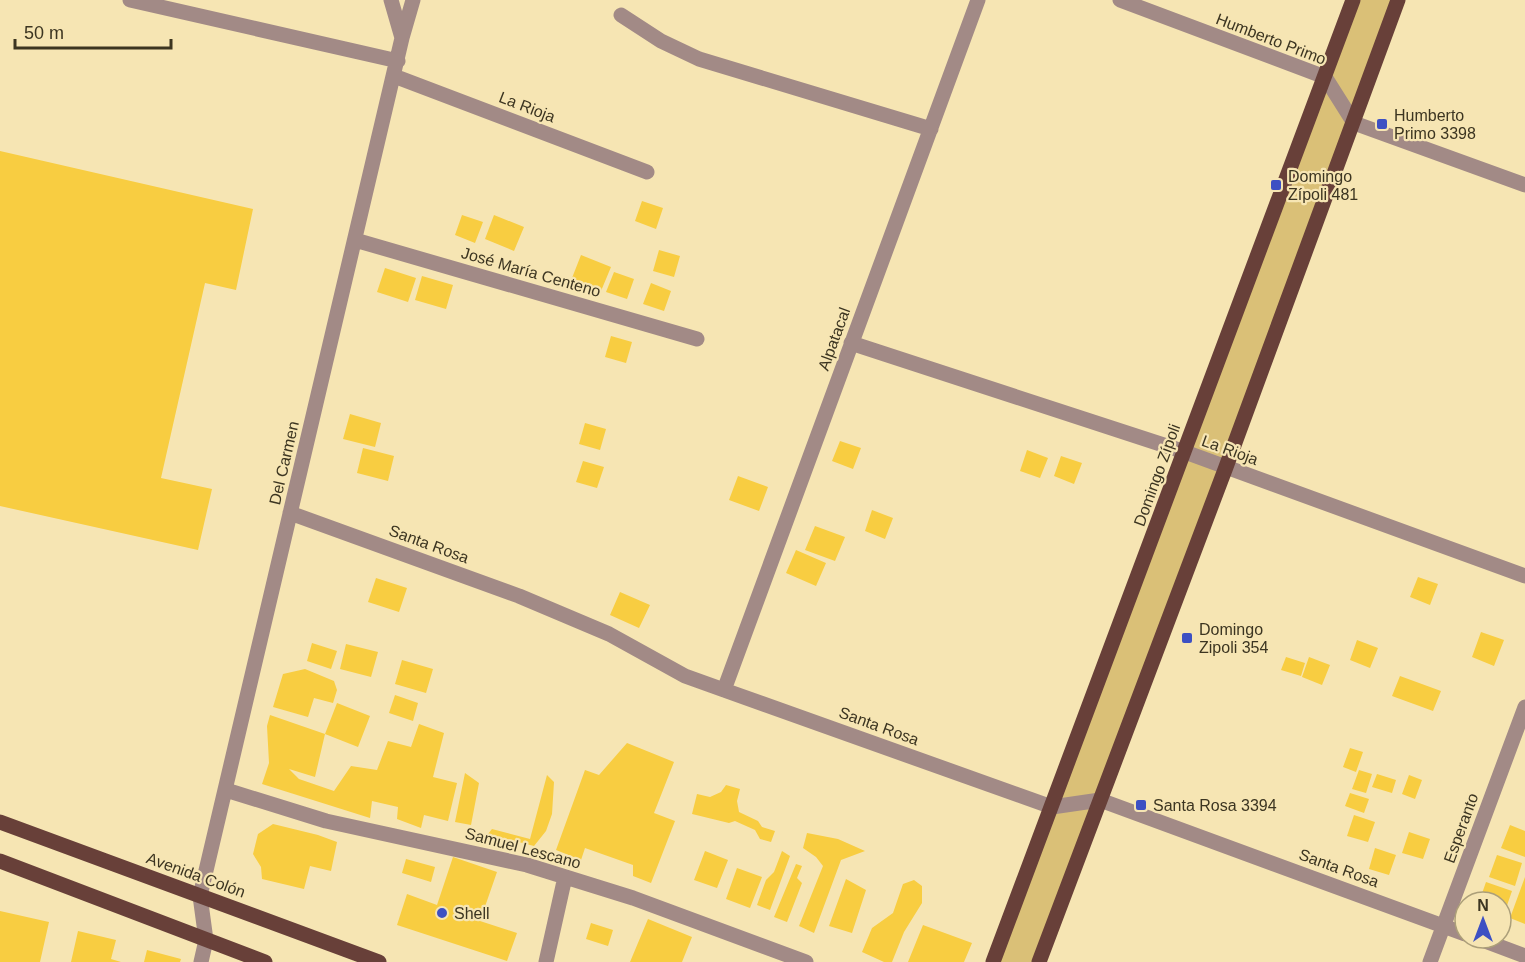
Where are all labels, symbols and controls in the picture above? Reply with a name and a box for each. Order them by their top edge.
street label: Humberto Primo [1214,10,1329,68]
scale bar [15,12,171,50]
text: 50 m [24,23,64,43]
street label: La Rioja [497,89,558,125]
place label: Humberto Primo 3398 [1394,107,1476,142]
marker: Humberto Primo 3398 [1375,117,1389,131]
place label: Domingo Zípoli 481 [1288,168,1358,203]
marker: Domingo Zípoli 481 [1269,178,1283,192]
street label: José María Centeno [459,244,603,300]
street label: Alpatacal [815,305,853,373]
street label: Del Carmen [266,420,302,506]
street label: Domingo Zípoli [1131,422,1183,528]
street label: La Rioja [1200,432,1261,468]
street label: Santa Rosa [387,522,471,566]
place label: Domingo Zipoli 354 [1199,621,1268,656]
marker: Domingo Zipoli 354 [1180,631,1194,645]
street label: Santa Rosa [837,704,921,748]
street label: Esperanto [1441,791,1481,865]
place label: Santa Rosa 3394 [1153,797,1277,814]
marker: Santa Rosa 3394 [1134,798,1148,812]
street label: Samuel Lescano [463,824,583,872]
street label: Santa Rosa [1297,846,1381,890]
street label: Avenida Colón [144,849,248,901]
north arrow [1453,890,1513,950]
text: N [1477,897,1489,914]
place label: Shell [454,905,490,922]
marker: Shell [435,906,449,920]

